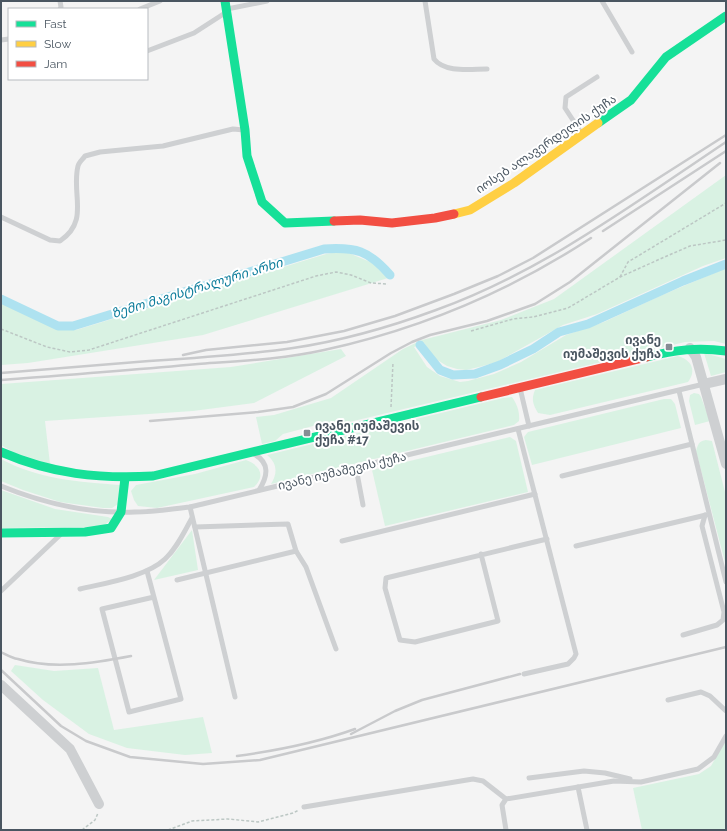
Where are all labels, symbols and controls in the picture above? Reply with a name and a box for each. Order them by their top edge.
legend [8,8,148,80]
text: Fast [44,17,67,31]
text: Slow [44,37,71,51]
text: Jam [44,57,67,71]
street label: იოსებ ალავერდელის ქუჩა [473,92,619,197]
water label: ზემო მაგისტრალური არხი [110,255,285,322]
place label: ივანე იუმაშევის ქუჩა [563,333,661,361]
marker: ივანე იუმაშევის ქუჩა [664,342,674,352]
place label: ივანე იუმაშევის ქუჩა #17 [315,419,420,447]
marker: ივანე იუმაშევის ქუჩა #17 [302,428,312,438]
street label: ივანე იუმაშევის ქუჩა [276,449,408,493]

